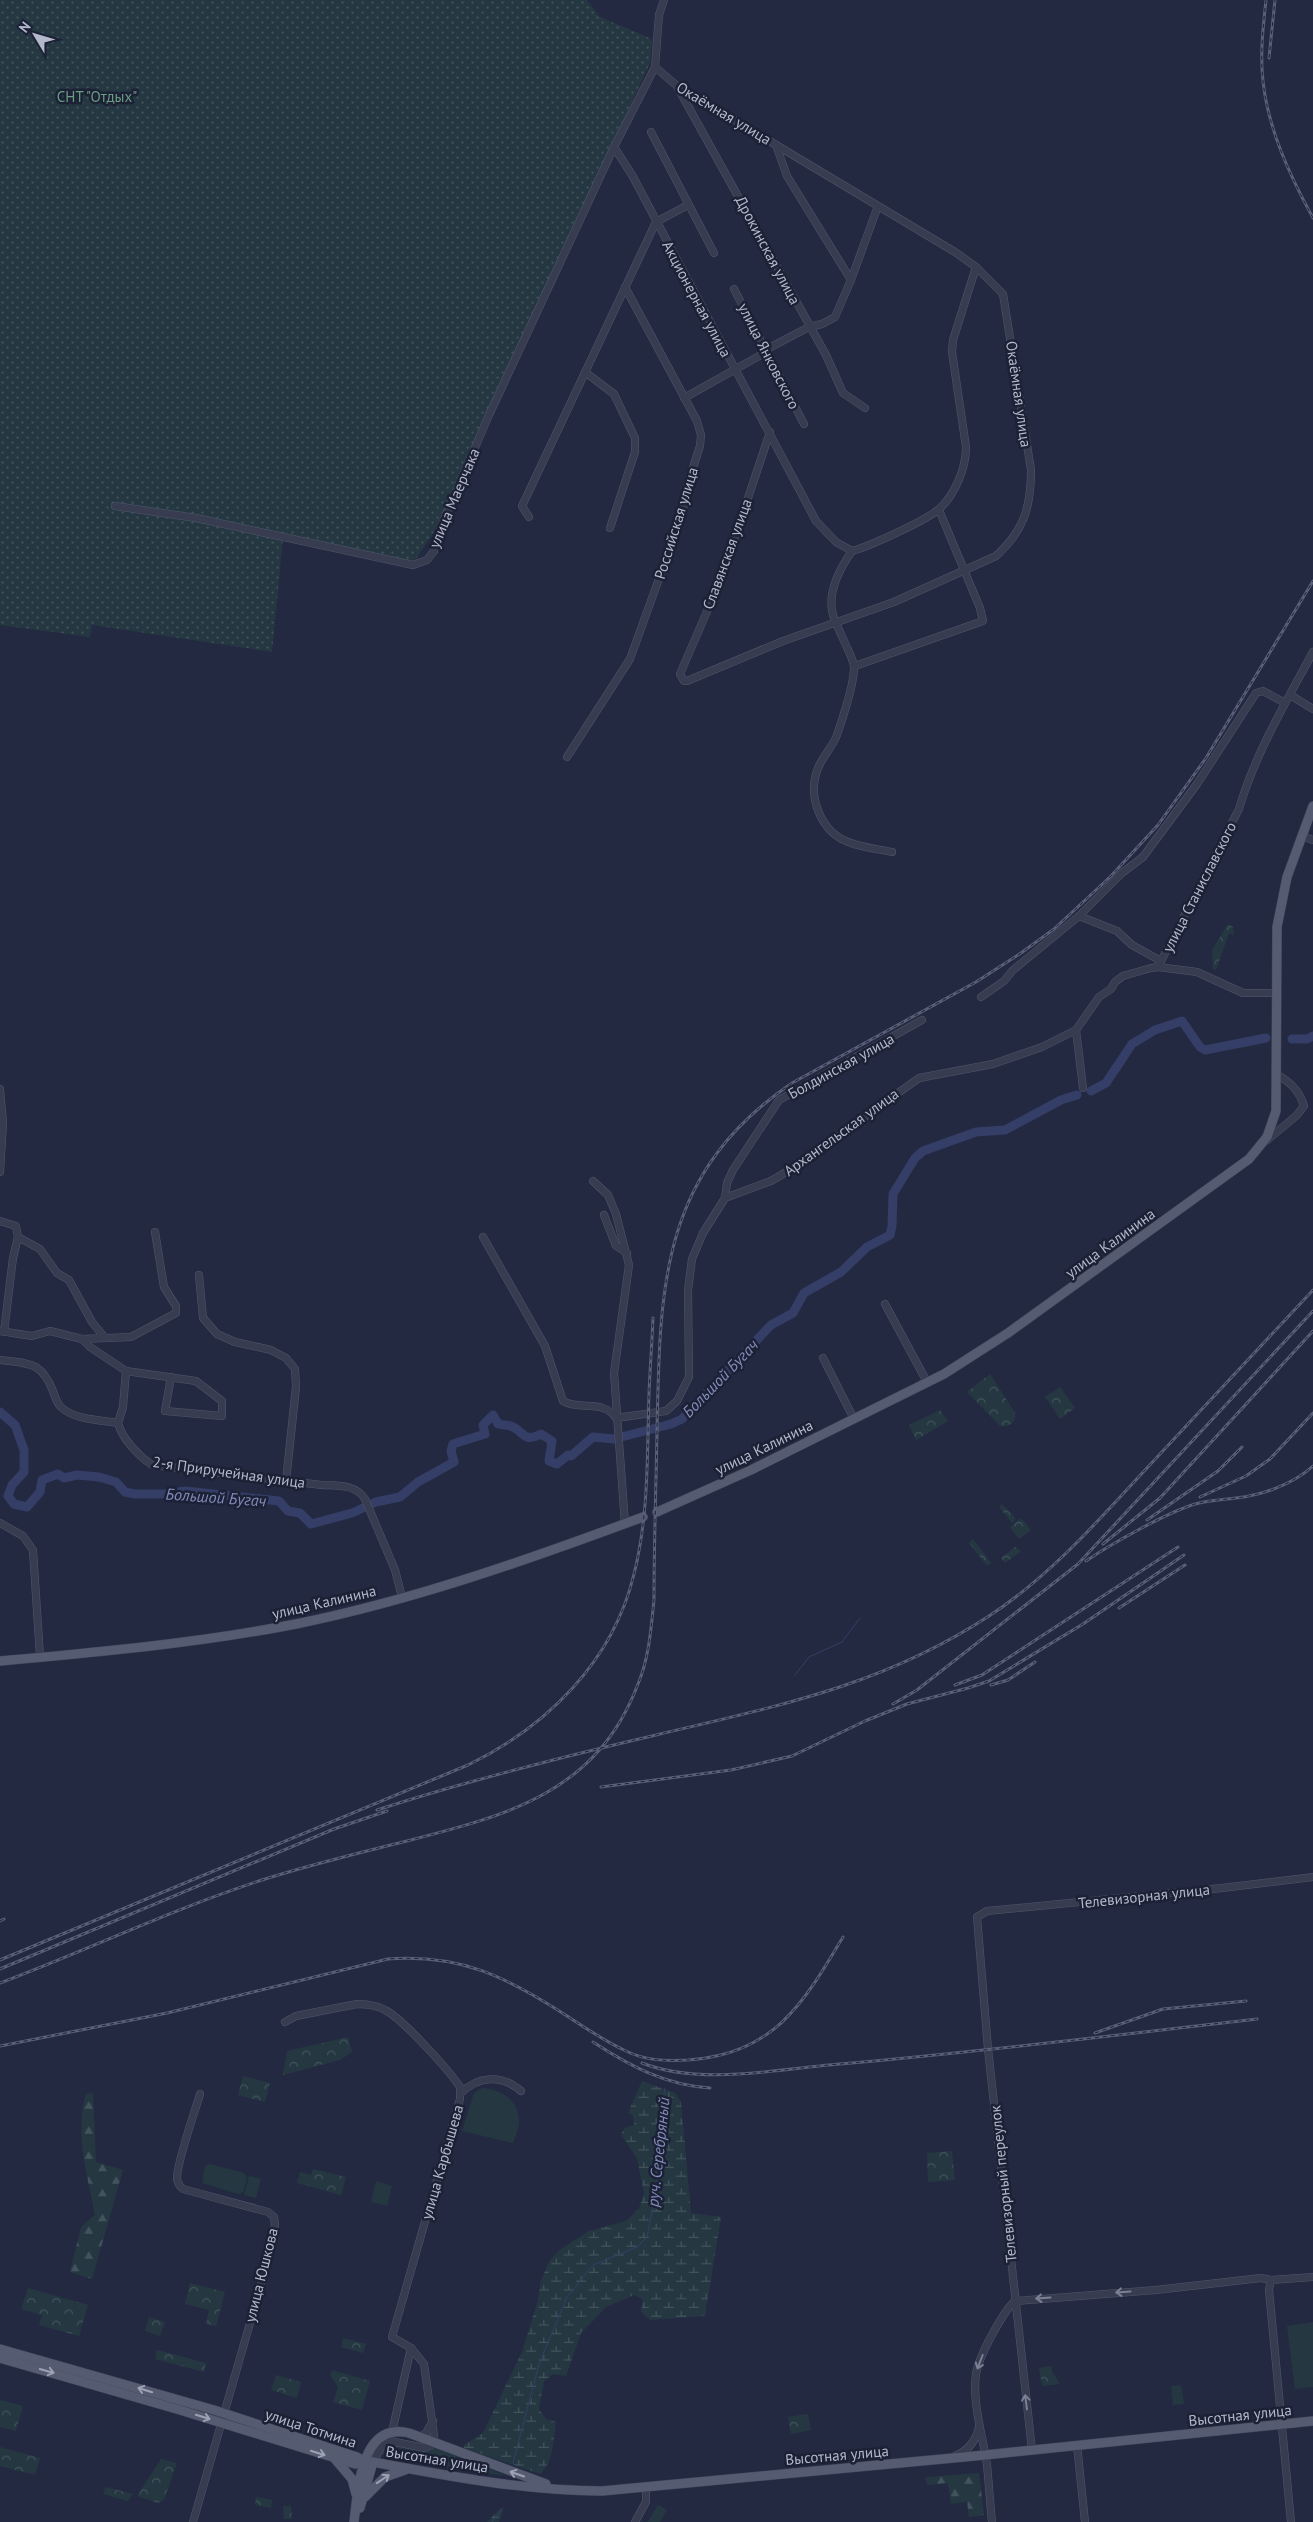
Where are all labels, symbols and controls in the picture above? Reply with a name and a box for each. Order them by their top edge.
north arrow [10,10,60,60]
text: N [15,18,35,36]
street label: Окаёмная улица [673,77,775,149]
park label: СНТ "Отдых" [57,87,137,106]
street label: Дрокинская улица [731,192,805,308]
street label: Акционерная улица [658,238,736,360]
street label: улица Янковского [734,300,804,412]
street label: Окаёмная улица [1002,340,1036,448]
street label: улица Маерчака [424,445,484,551]
street label: Российская улица [650,465,702,581]
street label: Славянская улица [698,496,756,612]
street label: улица Станиславского [1158,819,1240,955]
street label: Болдинская улица [784,1029,898,1103]
street label: Архангельская улица [780,1084,902,1180]
street label: улица Калинина [1061,1204,1159,1282]
water label: Большой Бугач [678,1334,762,1421]
street label: улица Калинина [712,1415,816,1479]
street label: 2-я Приручейная улица [152,1452,306,1492]
water label: Большой Бугач [165,1484,267,1511]
street label: улица Калинина [270,1581,378,1623]
street label: Телевизорная улица [1077,1880,1211,1912]
water label: руч. Серебряный [642,2096,674,2209]
street label: улица Карбышева [417,2102,467,2222]
street label: Телевизорный переулок [985,2104,1021,2264]
street label: улица Юшкова [240,2226,282,2324]
one-way arrow [1116,2287,1132,2296]
one-way arrow [1035,2293,1051,2302]
one-way arrow [975,2355,984,2370]
one-way arrow [38,2367,54,2377]
one-way arrow [137,2384,153,2394]
one-way arrow [1021,2394,1031,2410]
street label: Высотная улица [1187,2400,1293,2430]
street label: улица Тотмина [263,2404,359,2452]
one-way arrow [195,2412,211,2422]
street label: Высотная улица [785,2441,889,2469]
street label: Высотная улица [384,2442,490,2476]
one-way arrow [310,2449,326,2459]
one-way arrow [510,2469,525,2478]
one-way arrow [376,2474,390,2484]

